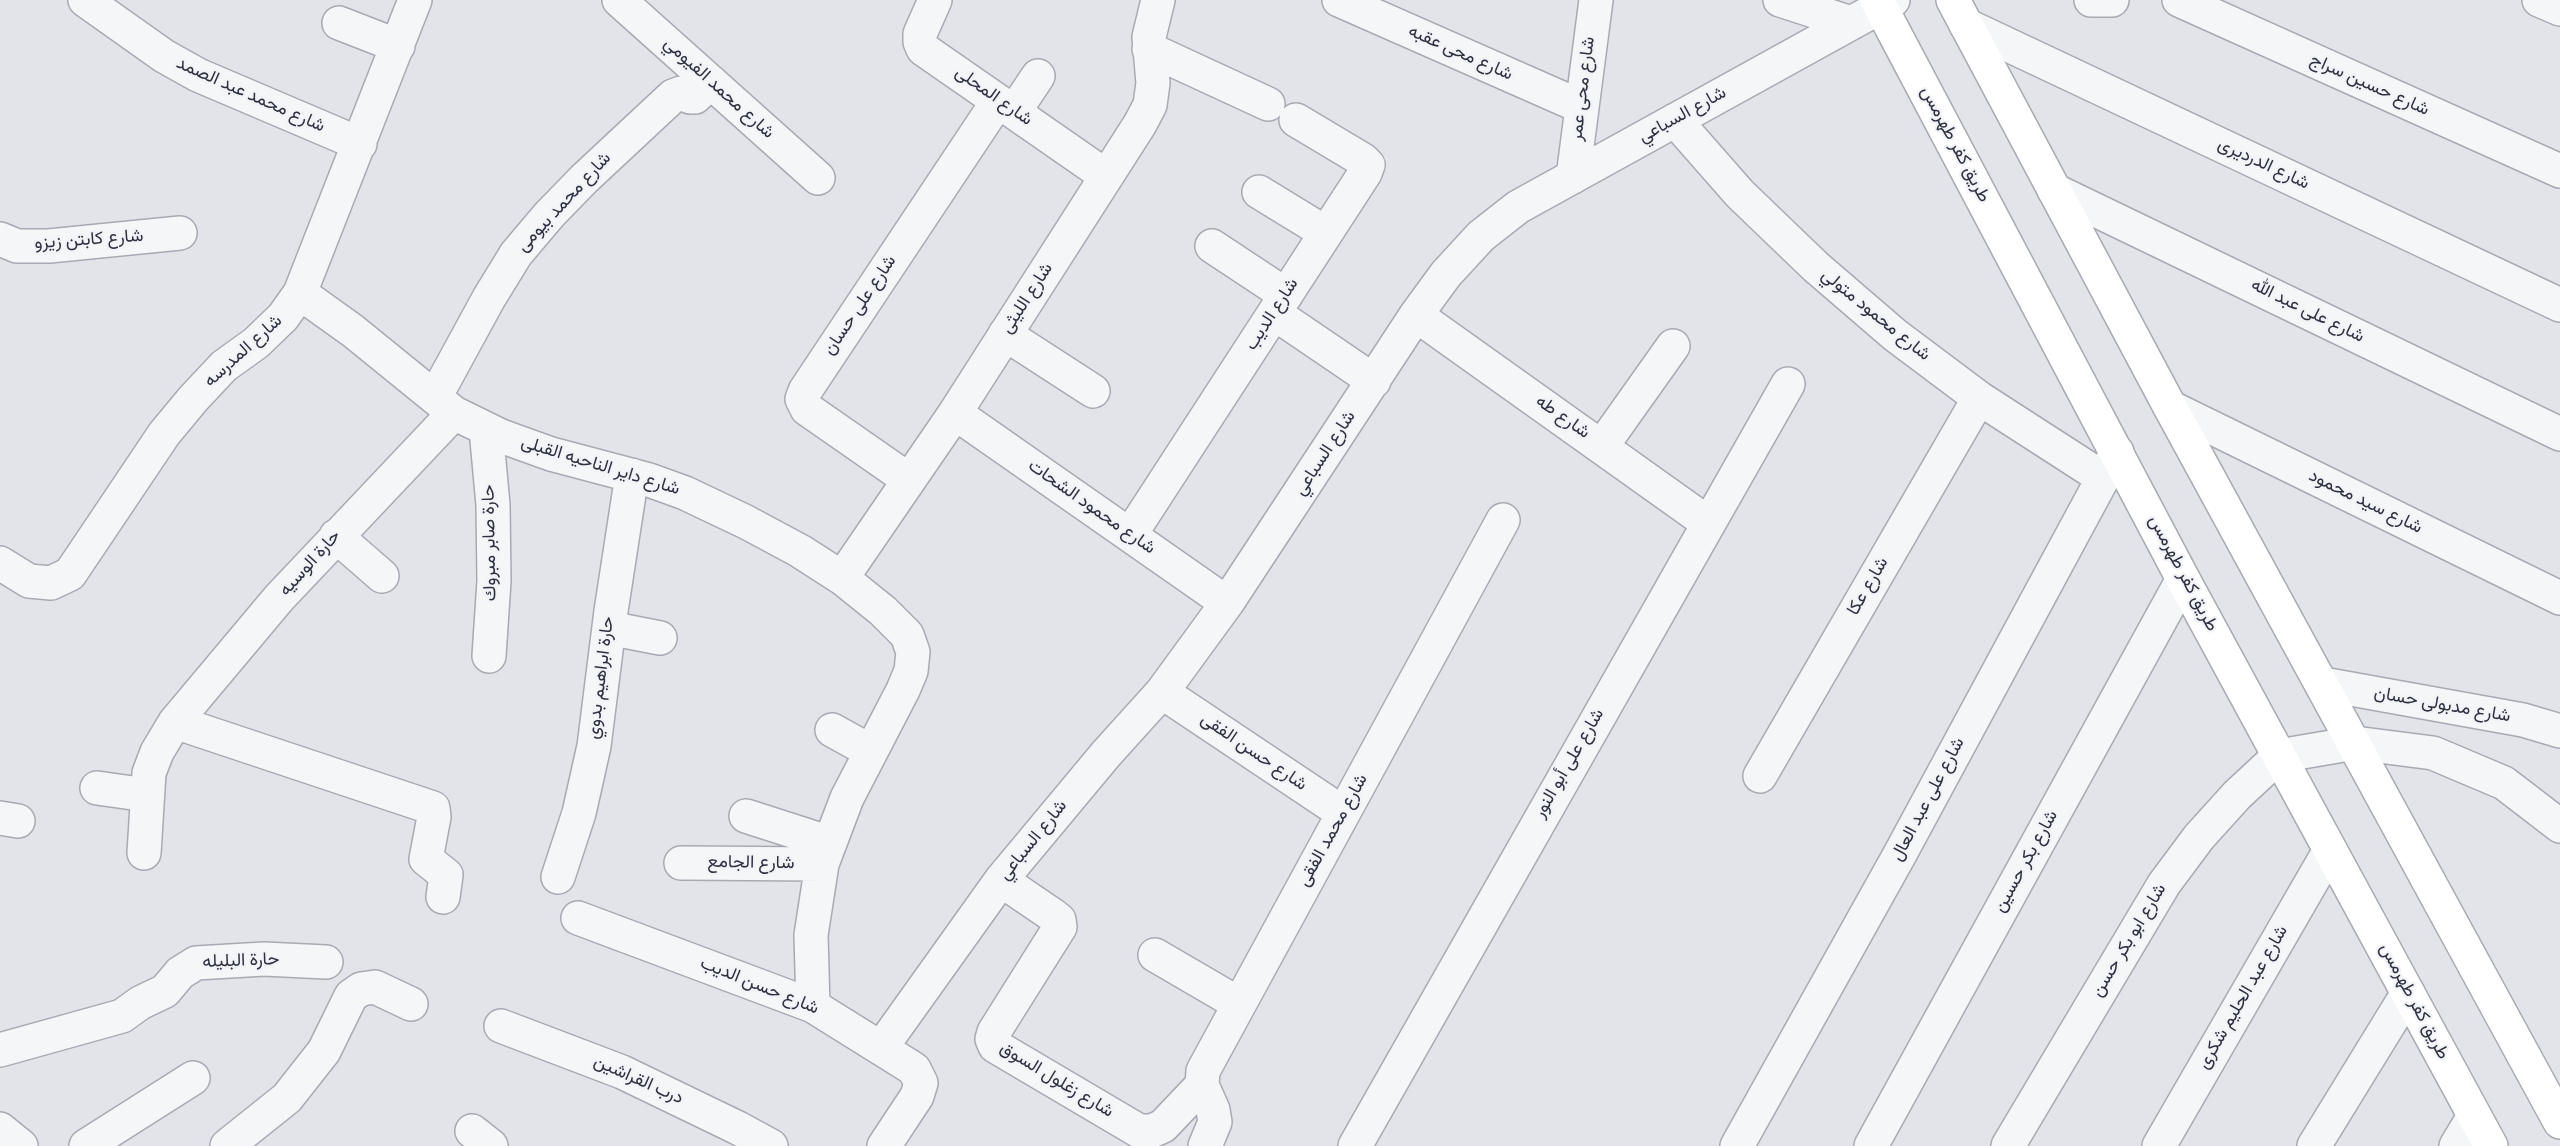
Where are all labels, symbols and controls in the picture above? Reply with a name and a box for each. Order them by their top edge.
street label: شارع محى عقبه [1404,21,1516,87]
street label: شارع محمد الفيومي [658,34,778,144]
street label: شارع محى عمر [1567,36,1601,142]
street label: شارع حسين سراج [2306,50,2432,122]
street label: شارع محمد عبد الصمد [172,53,328,139]
street label: شارع المحلى [950,62,1036,132]
street label: شارع السباعي [1635,83,1731,149]
street label: طريق كفر طهرمس [1914,83,1994,207]
street label: شارع الدرديرى [2214,134,2312,196]
street label: شارع محمد بيومى [513,149,617,257]
street label: شارع كابتن زيزو [34,226,144,256]
street label: شارع على حسان [820,252,902,360]
street label: شارع الليثى [997,259,1059,339]
street label: شارع محمود متولي [1816,265,1934,367]
street label: شارع الديب [1242,275,1304,355]
street label: شارع على عبد الله [2247,275,2367,349]
street label: شارع المدرسه [200,311,288,393]
street label: شارع طه [1531,392,1593,444]
street label: شارع السباعي [1291,407,1361,501]
street label: شارع داير الناحيه القبلى [518,433,682,501]
street label: شارع محمود الشحات [1023,456,1159,560]
street label: شارع سيد محمود [2305,466,2425,540]
street label: حارة صابر مبروك [479,484,503,602]
street label: طريق كفر طهرمس [2142,512,2222,636]
street label: حارة الوسيه [276,526,346,602]
street label: شارع عكا [1844,554,1894,620]
street label: حارة ابراهيم بدوي [584,615,620,741]
street label: شارع مدبولى حسان [2372,683,2512,729]
street label: شارع على أبو النور [1530,705,1610,823]
street label: شارع حسن الفقى [1196,709,1310,797]
street label: شارع على عبد العال [1887,735,1971,865]
street label: شارع محمد الفقى [1294,771,1374,891]
street label: شارع السباعي [995,797,1073,885]
street label: شارع بكر حسين [1990,807,2064,917]
street label: شارع الجامع [707,852,795,876]
street label: شارع ابو بكر حسن [2088,881,2172,1001]
street label: شارع عبد الحليم شكرى [2194,922,2294,1074]
street label: طريق كفر طهرمس [2373,940,2453,1064]
street label: حارة البليله [202,950,280,974]
street label: شارع حسن الديب [696,953,822,1021]
street label: شارع زغلول السوق [995,1039,1117,1123]
street label: درب القراشين [590,1052,686,1110]

